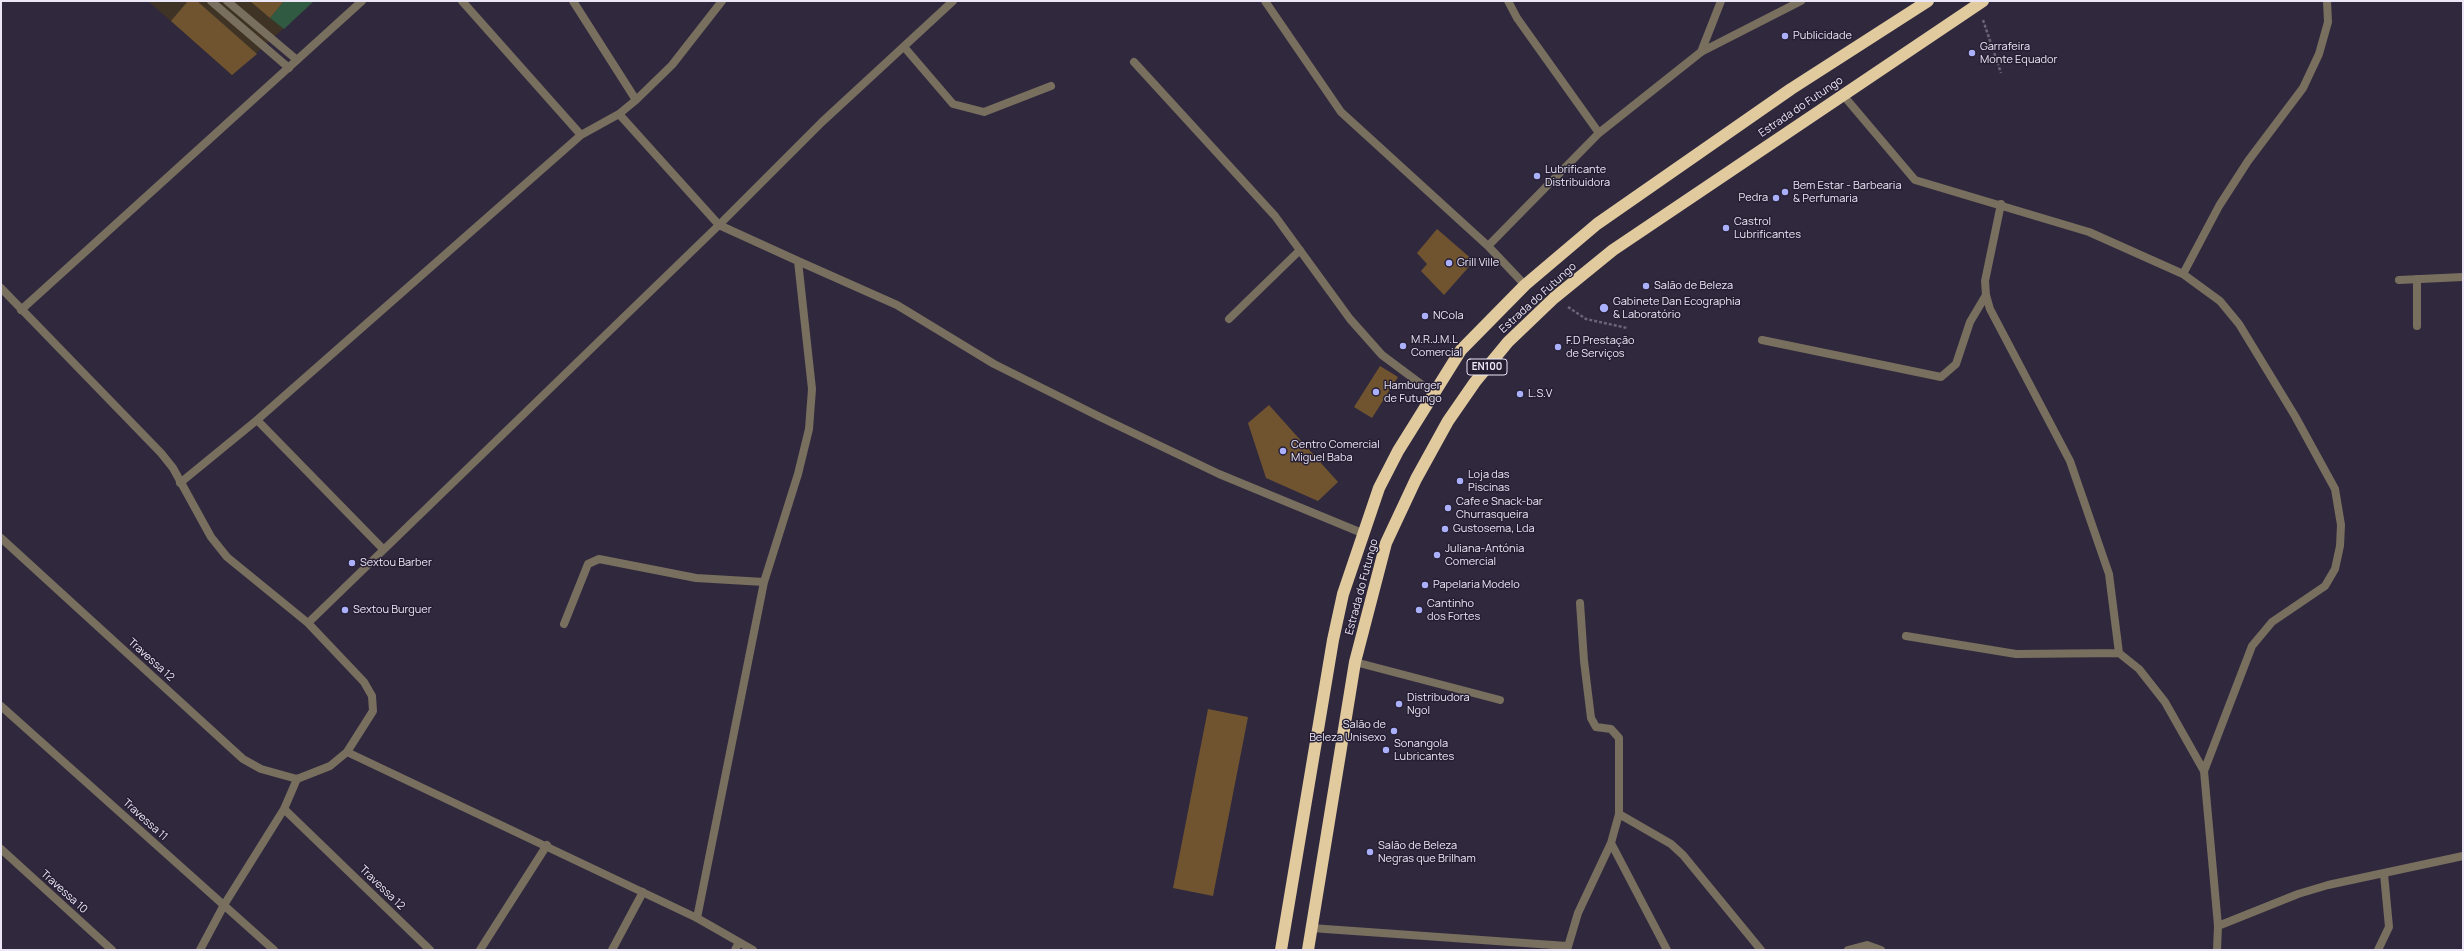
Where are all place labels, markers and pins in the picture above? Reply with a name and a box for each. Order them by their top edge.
place label: Publicidade [1793,29,1852,43]
marker: Publicidade [1780,31,1790,41]
place label: Garrafeira Monte Equador [1980,40,2058,66]
marker: Garrafeira Monte Equador [1967,48,1977,58]
place label: Lubrificante Distribuidora [1545,163,1610,189]
marker: Lubrificante Distribuidora [1532,171,1542,181]
place label: Bem Estar - Barbearia & Perfumaria [1793,179,1901,205]
marker: Bem Estar - Barbearia & Perfumaria [1780,187,1790,197]
place label: Pedra [1739,191,1768,205]
marker: Pedra [1771,193,1781,203]
place label: Castrol Lubrificantes [1734,215,1801,241]
marker: Castrol Lubrificantes [1721,223,1731,233]
place label: Grill Ville [1457,256,1499,270]
marker: Grill Ville [1444,258,1454,268]
place label: Salão de Beleza [1654,279,1733,293]
marker: Salão de Beleza [1641,281,1651,291]
place label: Gabinete Dan Ecographia & Laboratório [1613,295,1741,321]
marker: Gabinete Dan Ecographia & Laboratório [1598,302,1610,314]
place label: NCola [1433,309,1464,323]
marker: NCola [1420,311,1430,321]
place label: M.R.J.M.L Comercial [1411,333,1462,359]
place label: F.D Prestação de Serviços [1566,334,1635,360]
marker: M.R.J.M.L Comercial [1398,341,1408,351]
marker: F.D Prestação de Serviços [1553,342,1563,352]
place label: Hamburger de Futungo [1384,379,1442,405]
marker: Hamburger de Futungo [1371,387,1381,397]
place label: L.S.V [1528,387,1552,401]
marker: L.S.V [1515,389,1525,399]
place label: Centro Comercial Miguel Baba [1291,438,1380,464]
marker: Centro Comercial Miguel Baba [1278,446,1288,456]
place label: Loja das Piscinas [1468,468,1510,494]
marker: Loja das Piscinas [1455,476,1465,486]
place label: Cafe e Snack-bar Churrasqueira [1456,495,1543,521]
marker: Cafe e Snack-bar Churrasqueira [1443,503,1453,513]
place label: Gustosema, Lda [1453,522,1535,536]
marker: Gustosema, Lda [1440,524,1450,534]
place label: Juliana-Antónia Comercial [1445,542,1524,568]
marker: Juliana-Antónia Comercial [1432,550,1442,560]
place label: Sextou Barber [360,556,432,570]
marker: Sextou Barber [347,558,357,568]
place label: Papelaria Modelo [1433,578,1520,592]
marker: Papelaria Modelo [1420,580,1430,590]
place label: Cantinho dos Fortes [1427,597,1480,623]
place label: Sextou Burguer [353,603,432,617]
marker: Sextou Burguer [340,605,350,615]
marker: Cantinho dos Fortes [1414,605,1424,615]
place label: Distribudora Ngol [1407,691,1470,717]
marker: Distribudora Ngol [1394,699,1404,709]
place label: Salão de Beleza Unisexo [1309,718,1386,744]
marker: Salão de Beleza Unisexo [1389,726,1399,736]
place label: Sonangola Lubricantes [1394,737,1454,763]
marker: Sonangola Lubricantes [1381,745,1391,755]
place label: Salão de Beleza Negras que Brilham [1378,839,1476,865]
marker: Salão de Beleza Negras que Brilham [1365,847,1375,857]

